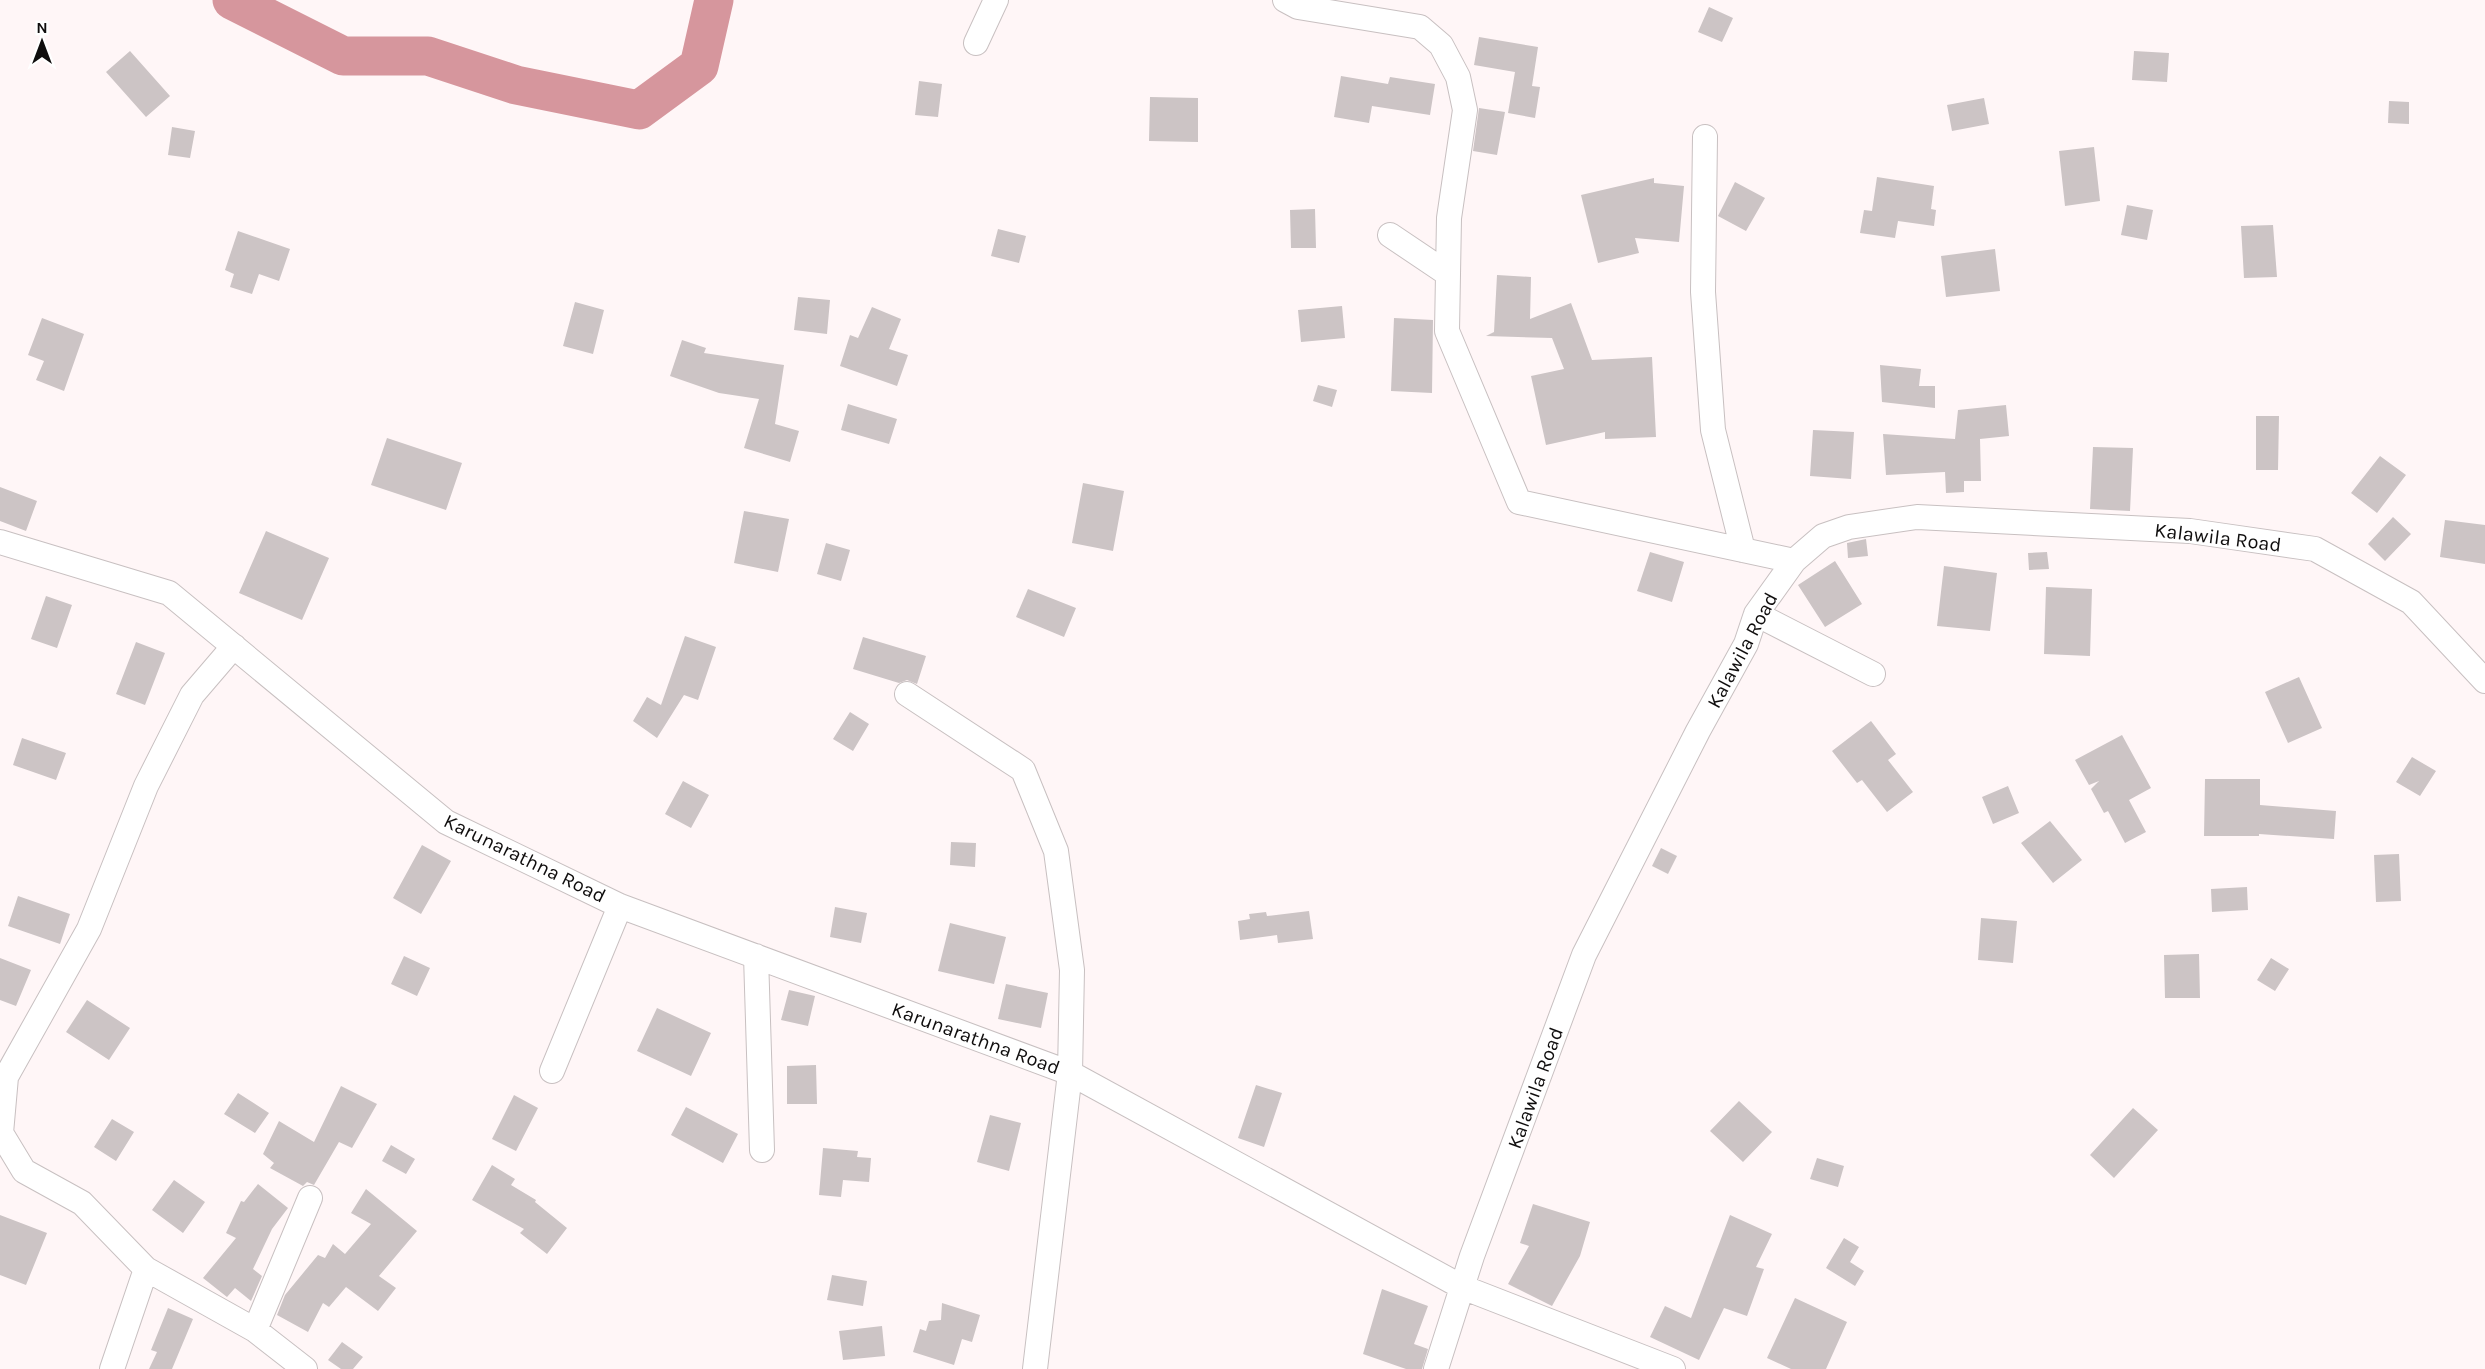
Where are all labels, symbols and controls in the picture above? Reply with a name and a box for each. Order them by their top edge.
north arrow [12,12,72,72]
text: N [36,18,48,37]
street label: Kalawila Road [2153,518,2283,557]
street label: Kalawila Road [1702,588,1783,712]
street label: Karunarathna Road [440,809,609,908]
street label: Karunarathna Road [889,997,1063,1080]
street label: Kalawila Road [1503,1024,1568,1152]

